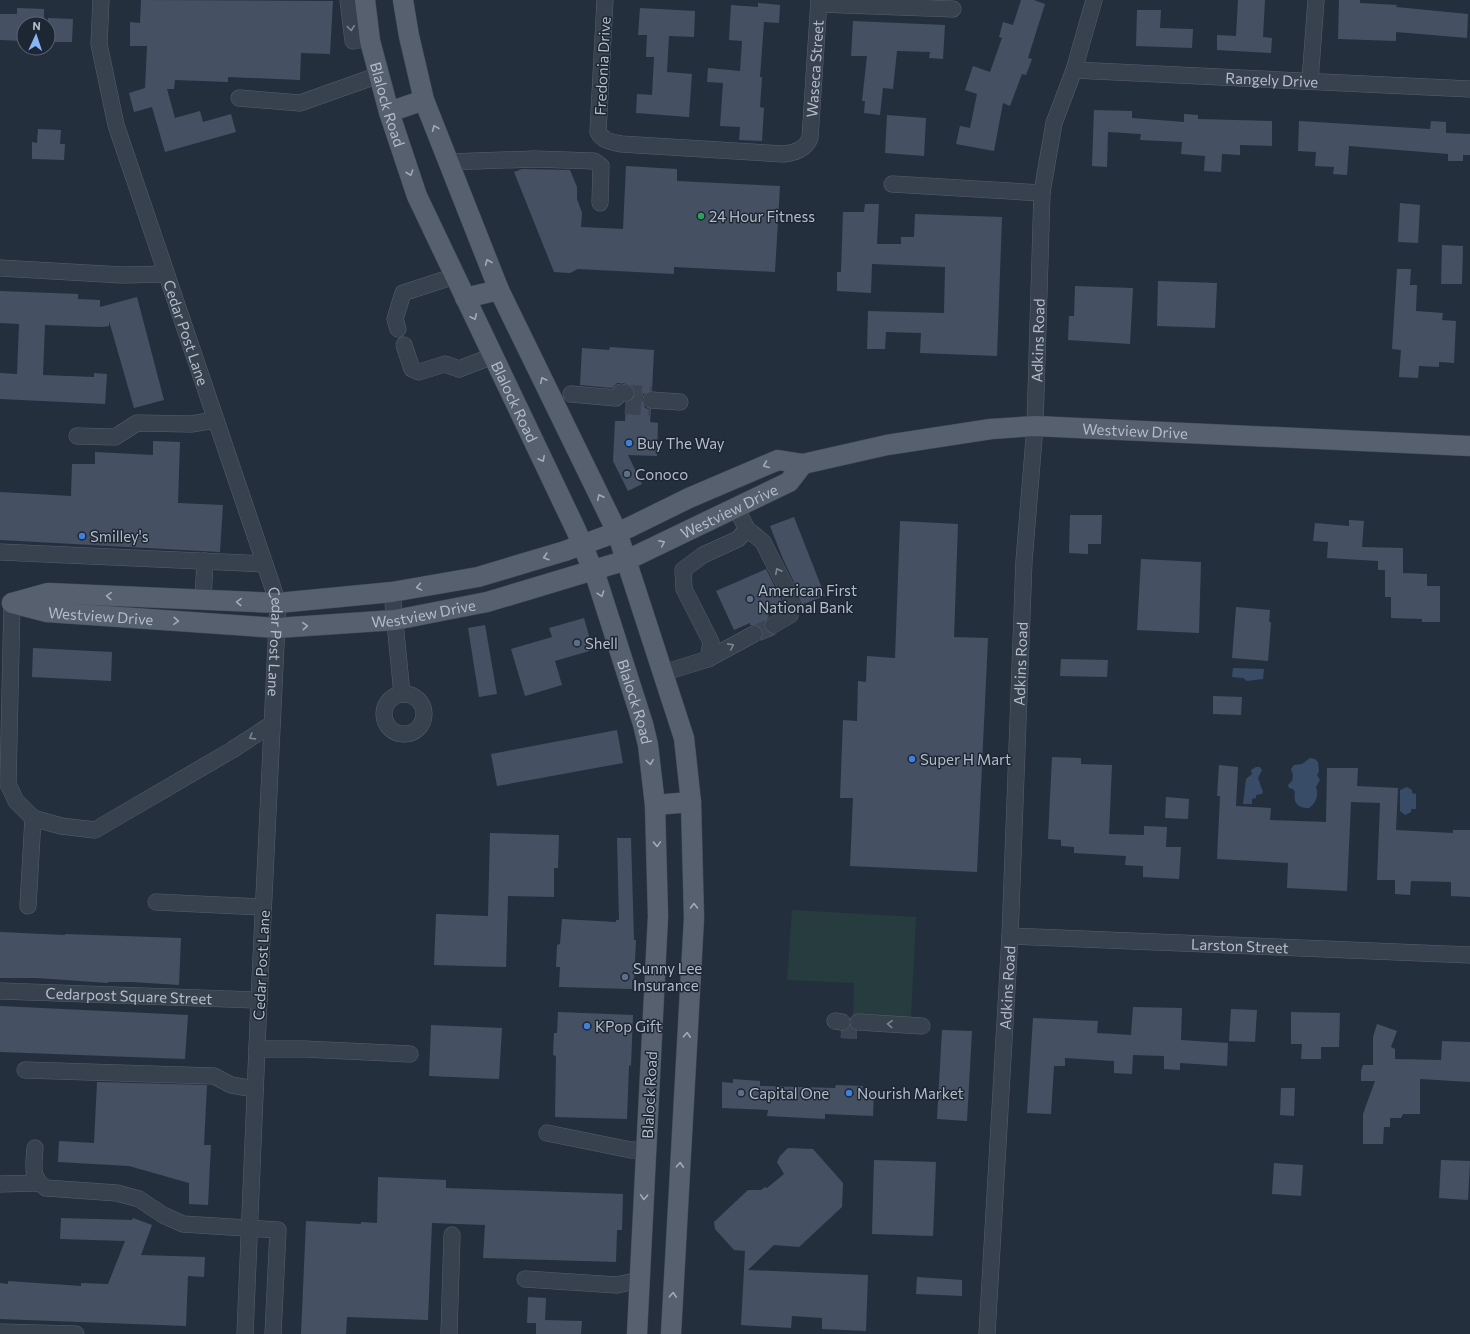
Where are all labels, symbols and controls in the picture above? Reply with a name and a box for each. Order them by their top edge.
north arrow [16,16,56,56]
street label: Fredonia Drive [590,16,614,116]
text: N [32,19,41,32]
street label: Waseca Street [802,19,827,118]
one-way arrow [346,25,355,31]
street label: Blalock Road [367,60,409,149]
street label: Rangely Drive [1225,68,1319,91]
one-way arrow [432,125,440,133]
one-way arrow [405,169,413,176]
place label: 24 Hour Fitness [709,207,815,225]
marker: 24 Hour Fitness [696,211,706,221]
one-way arrow [485,259,493,266]
street label: Cedar Post Lane [160,277,213,388]
street label: Adkins Road [1027,298,1048,383]
one-way arrow [469,313,477,320]
street label: Blalock Road [488,358,542,445]
one-way arrow [540,377,548,384]
street label: Westview Drive [1082,419,1188,442]
place label: Buy The Way [637,434,725,452]
marker: Buy The Way [624,438,634,448]
one-way arrow [537,455,545,463]
one-way arrow [762,461,769,469]
place label: Conoco [635,465,688,483]
marker: Conoco [622,469,632,479]
street label: Westview Drive [677,480,780,542]
one-way arrow [597,494,605,501]
place label: Smilley's [90,527,149,545]
marker: Smilley's [77,531,87,541]
one-way arrow [658,540,666,548]
one-way arrow [542,552,549,561]
one-way arrow [775,568,783,576]
place label: American First National Bank [758,581,857,616]
one-way arrow [416,582,422,591]
street label: Cedar Post Lane [264,584,287,697]
one-way arrow [106,591,112,600]
one-way arrow [596,591,605,598]
marker: American First National Bank [745,594,755,604]
street label: Westview Drive [371,595,477,631]
one-way arrow [236,597,242,606]
street label: Westview Drive [47,603,154,628]
one-way arrow [173,617,179,626]
one-way arrow [302,621,308,630]
street label: Adkins Road [1010,622,1031,706]
place label: Shell [585,634,618,652]
marker: Shell [572,638,582,648]
one-way arrow [727,643,734,651]
street label: Blalock Road [614,657,656,746]
one-way arrow [249,732,256,740]
place label: Super H Mart [920,750,1011,768]
marker: Super H Mart [907,754,917,764]
one-way arrow [646,759,655,765]
one-way arrow [652,841,661,847]
one-way arrow [690,903,698,909]
street label: Cedar Post Lane [249,909,273,1021]
street label: Larston Street [1191,934,1289,957]
street label: Adkins Road [996,945,1018,1030]
place label: Sunny Lee Insurance [633,959,702,994]
marker: Sunny Lee Insurance [620,972,630,982]
street label: Cedarpost Square Street [45,984,213,1007]
place label: KPop Gift [595,1017,662,1035]
one-way arrow [887,1020,893,1028]
marker: KPop Gift [582,1021,592,1031]
one-way arrow [683,1032,692,1038]
street label: Blalock Road [638,1051,660,1139]
place label: Capital One [749,1084,829,1102]
place label: Nourish Market [857,1084,964,1102]
marker: Capital One [736,1088,746,1098]
marker: Nourish Market [844,1088,854,1098]
one-way arrow [676,1162,685,1168]
one-way arrow [639,1194,648,1200]
one-way arrow [669,1292,677,1298]

